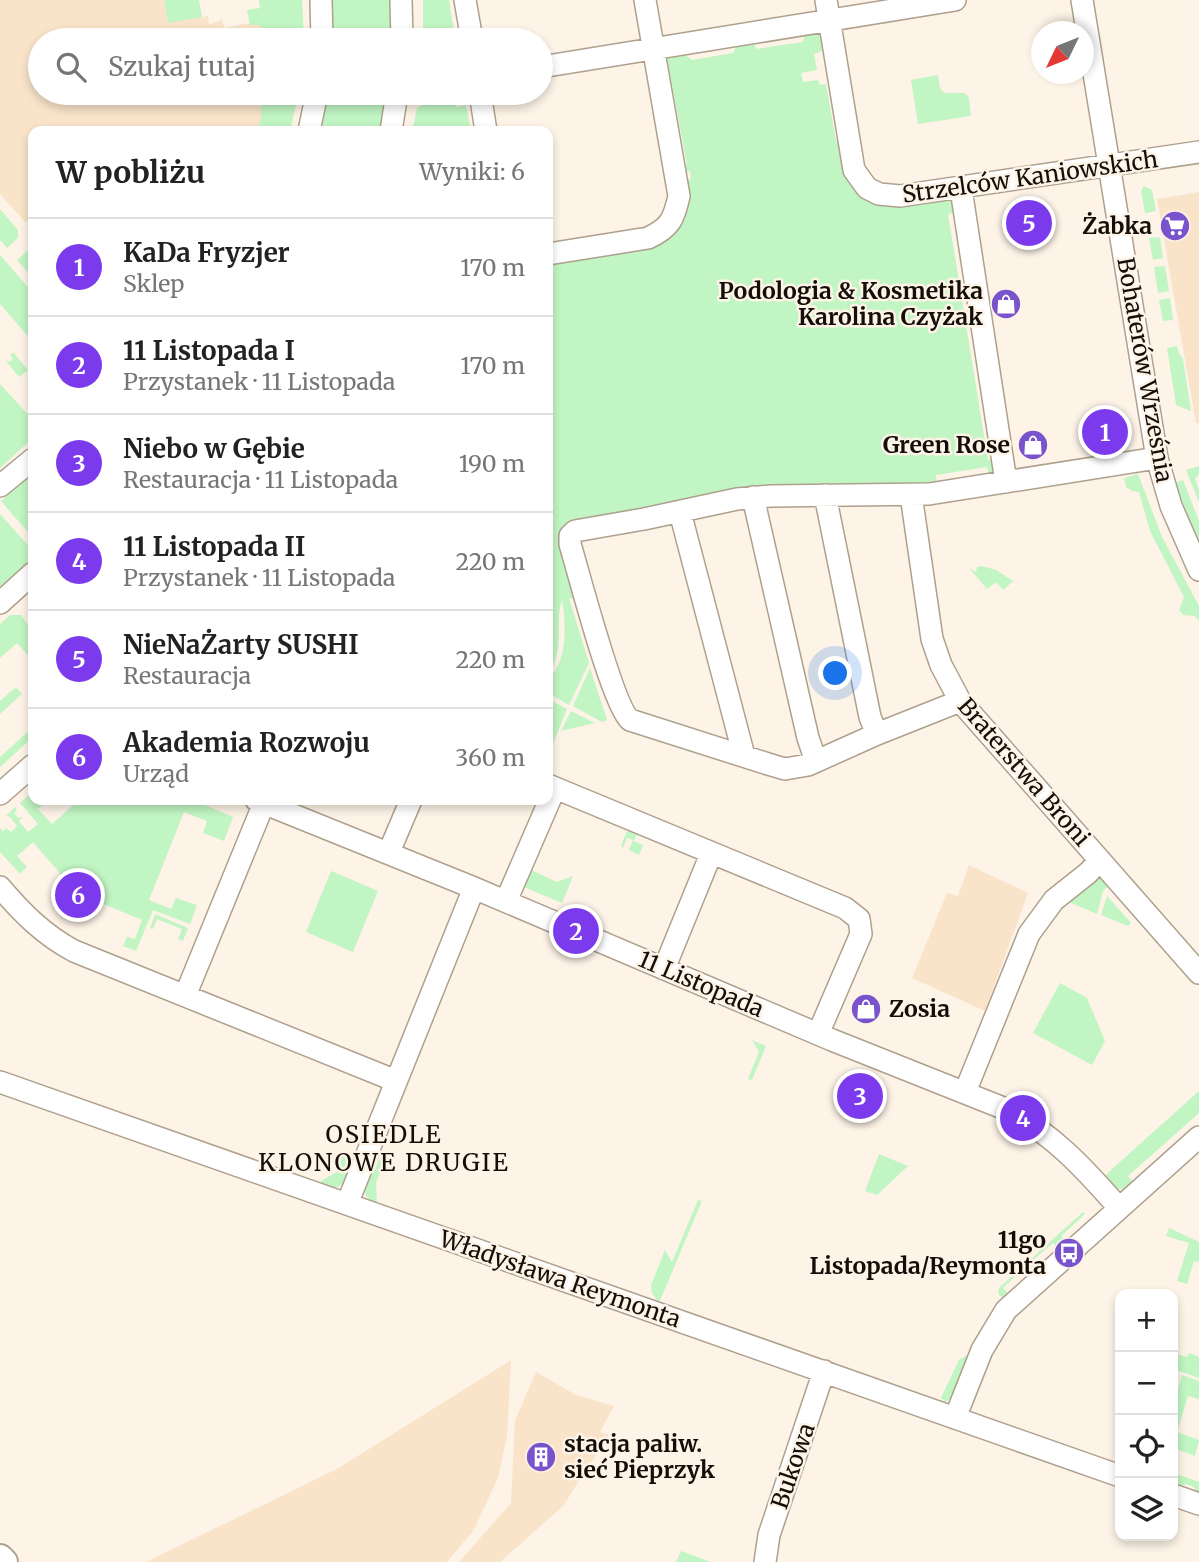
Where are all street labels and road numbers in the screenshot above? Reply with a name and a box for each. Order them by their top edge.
street label: Strzelców Kaniowskich [900,144,1160,209]
street label: Bohaterów Września [1111,255,1180,485]
street label: Braterstwa Broni [952,692,1097,852]
street label: 11 Listopada [634,944,768,1023]
street label: Władysława Reymonta [435,1223,685,1333]
street label: Bukowa [764,1419,821,1512]

